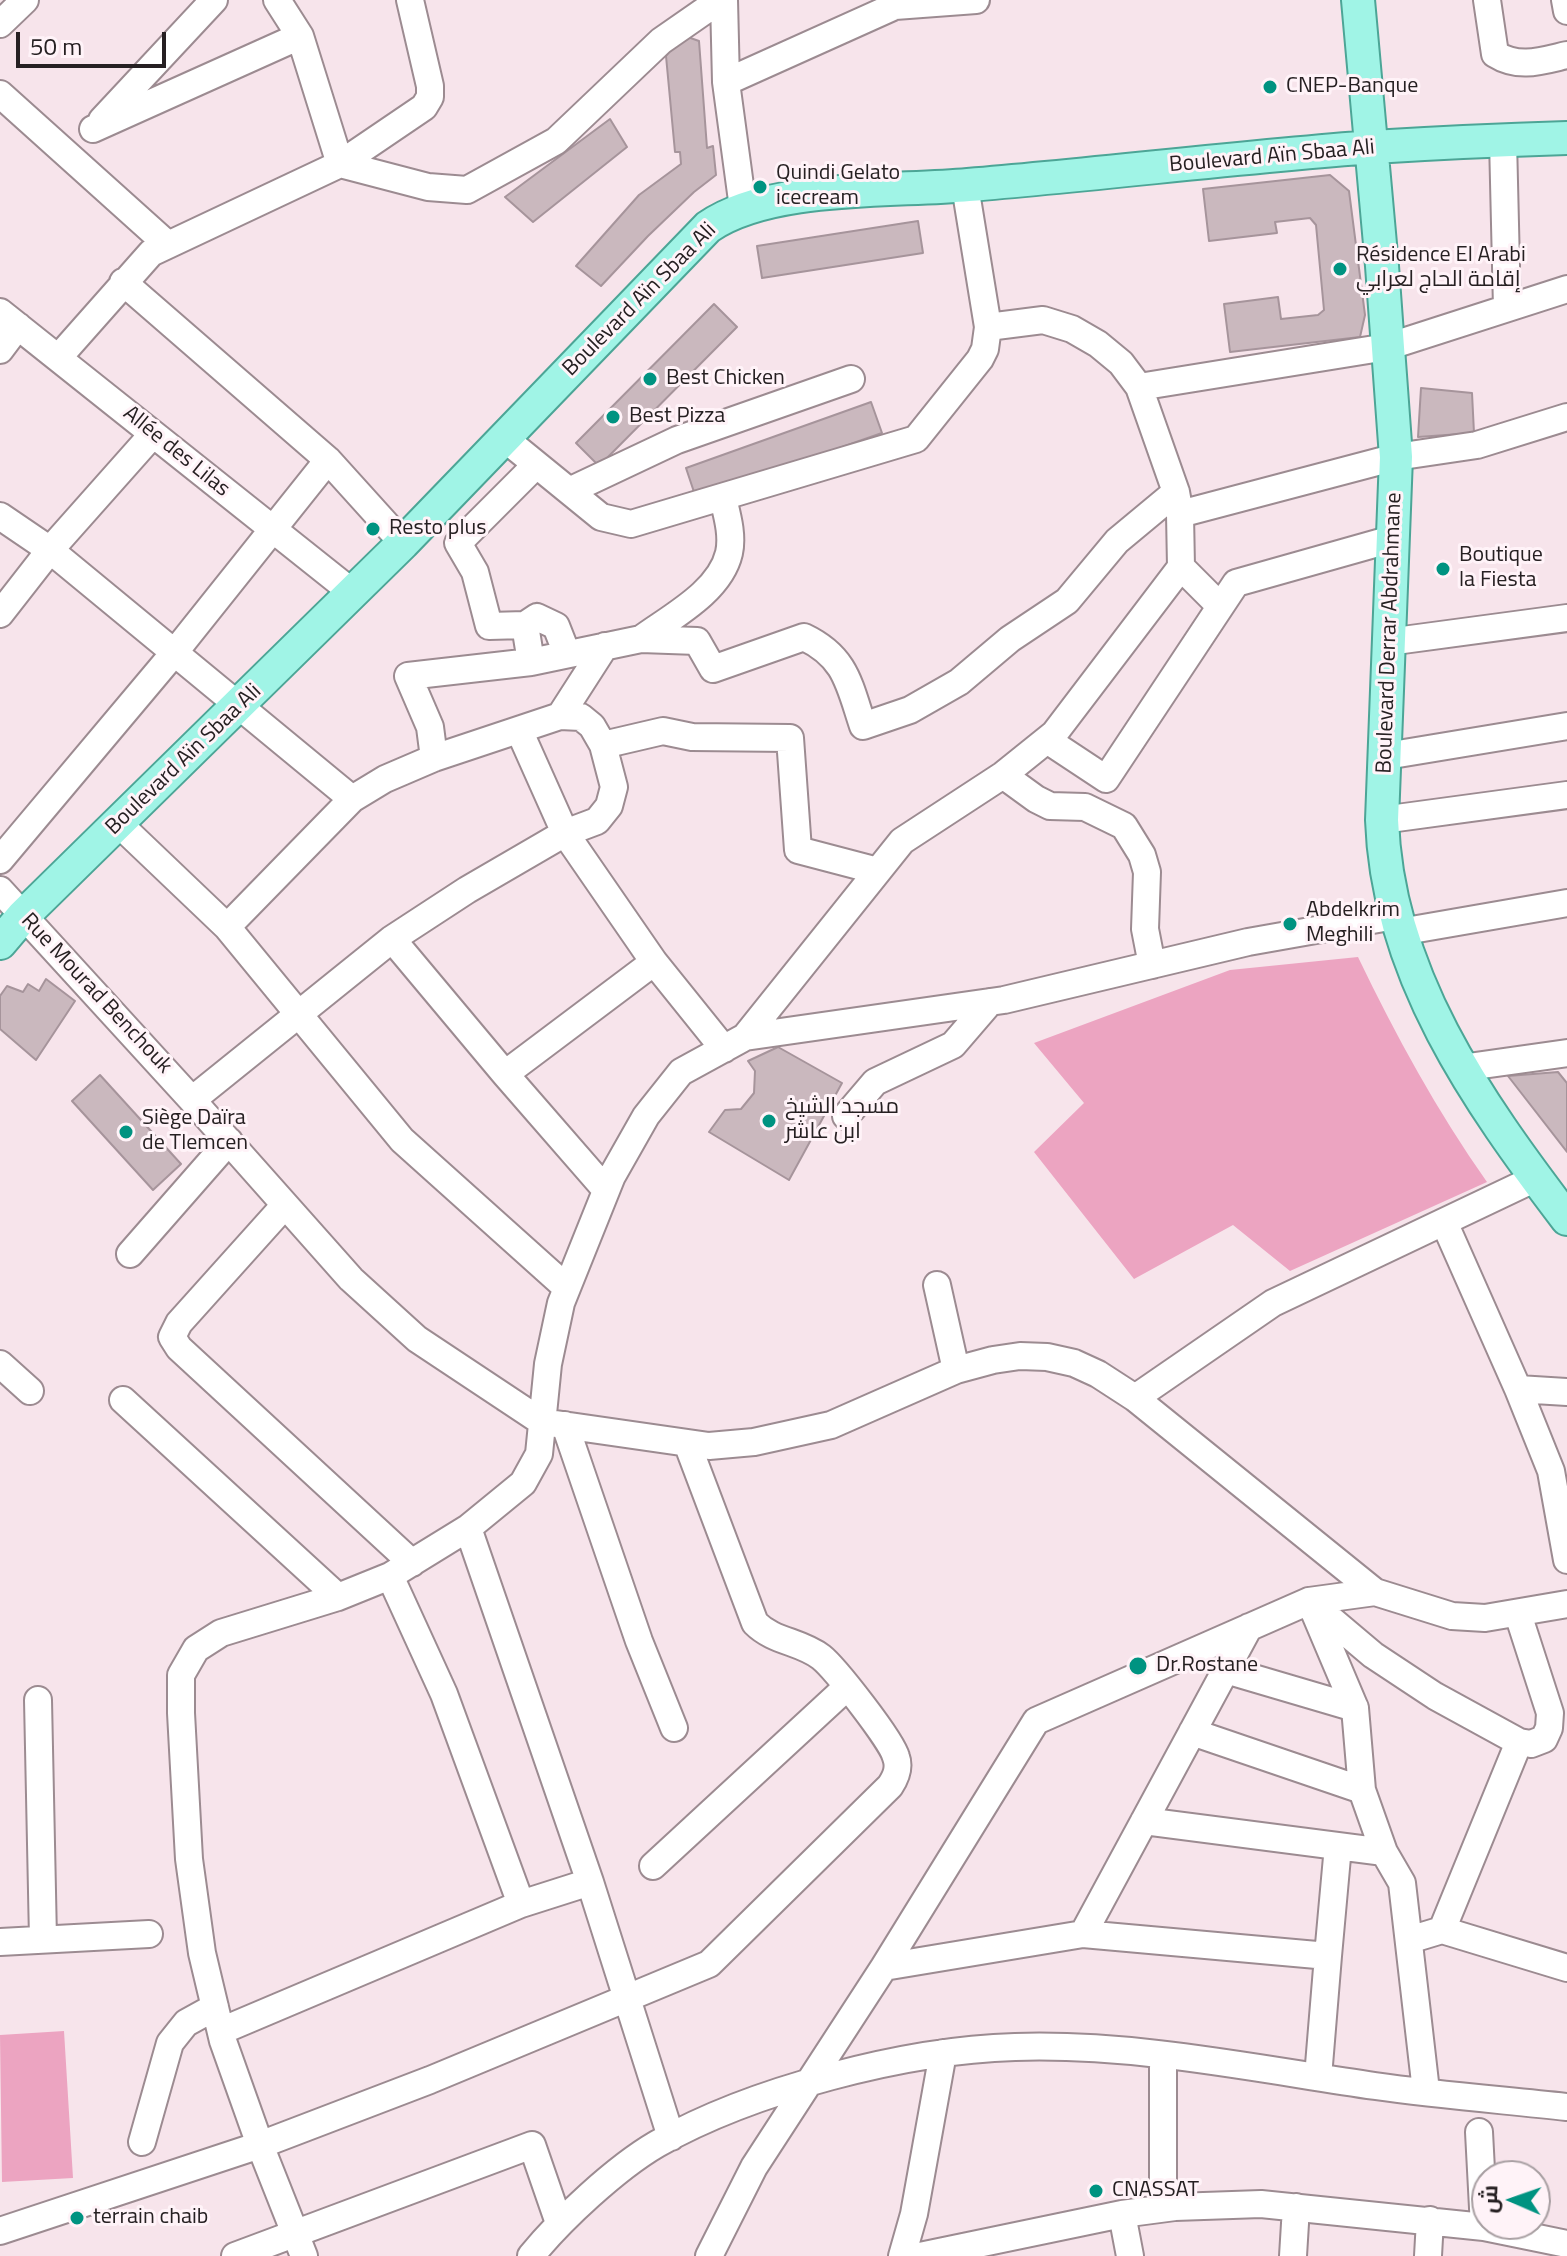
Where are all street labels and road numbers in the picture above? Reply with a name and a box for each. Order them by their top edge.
street label: Boulevard Aïn Sbaa Ali [1168,135,1376,179]
street label: Boulevard Aïn Sbaa Ali [558,218,722,382]
street label: Allée des Lilas [117,401,235,503]
street label: Boulevard Derrar Abdrahmane [1372,492,1408,774]
street label: Boulevard Aïn Sbaa Ali [101,679,267,841]
street label: Rue Mourad Benchouk [15,908,177,1080]

